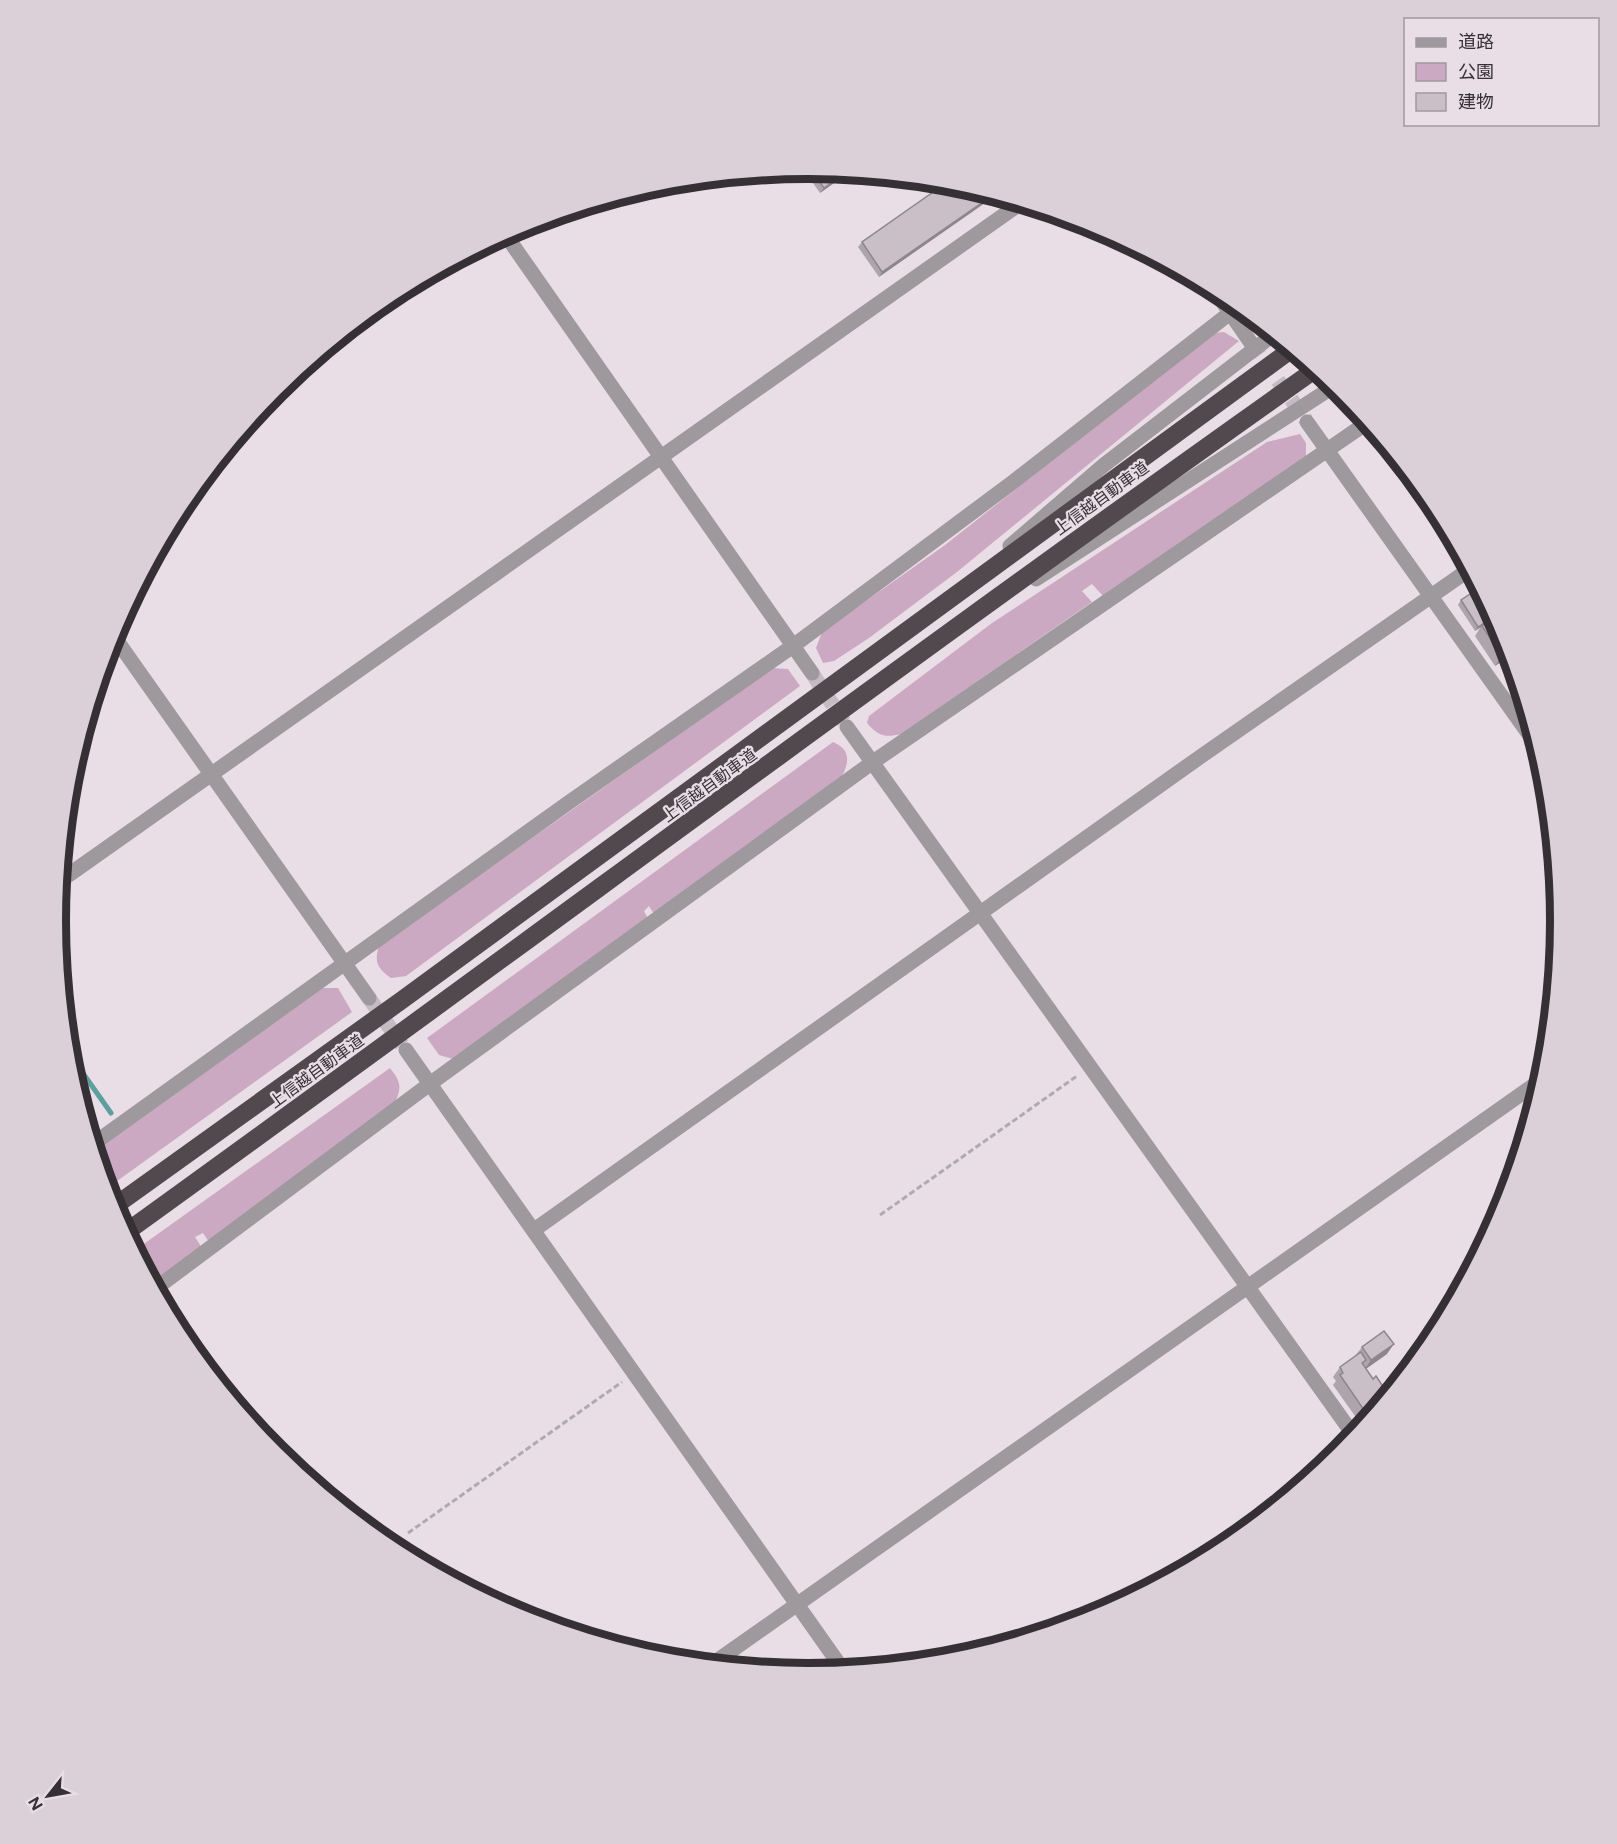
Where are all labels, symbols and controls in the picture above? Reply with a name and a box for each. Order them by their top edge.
legend [1404,18,1599,126]
text: 道路 [1458,31,1494,53]
text: 公園 [1458,61,1494,83]
text: 建物 [1458,91,1494,113]
street label: 上信越自動車道 [1050,458,1152,539]
street label: 上信越自動車道 [658,745,760,826]
street label: 上信越自動車道 [265,1031,367,1112]
north arrow [18,1766,78,1826]
text: N [24,1793,47,1814]

